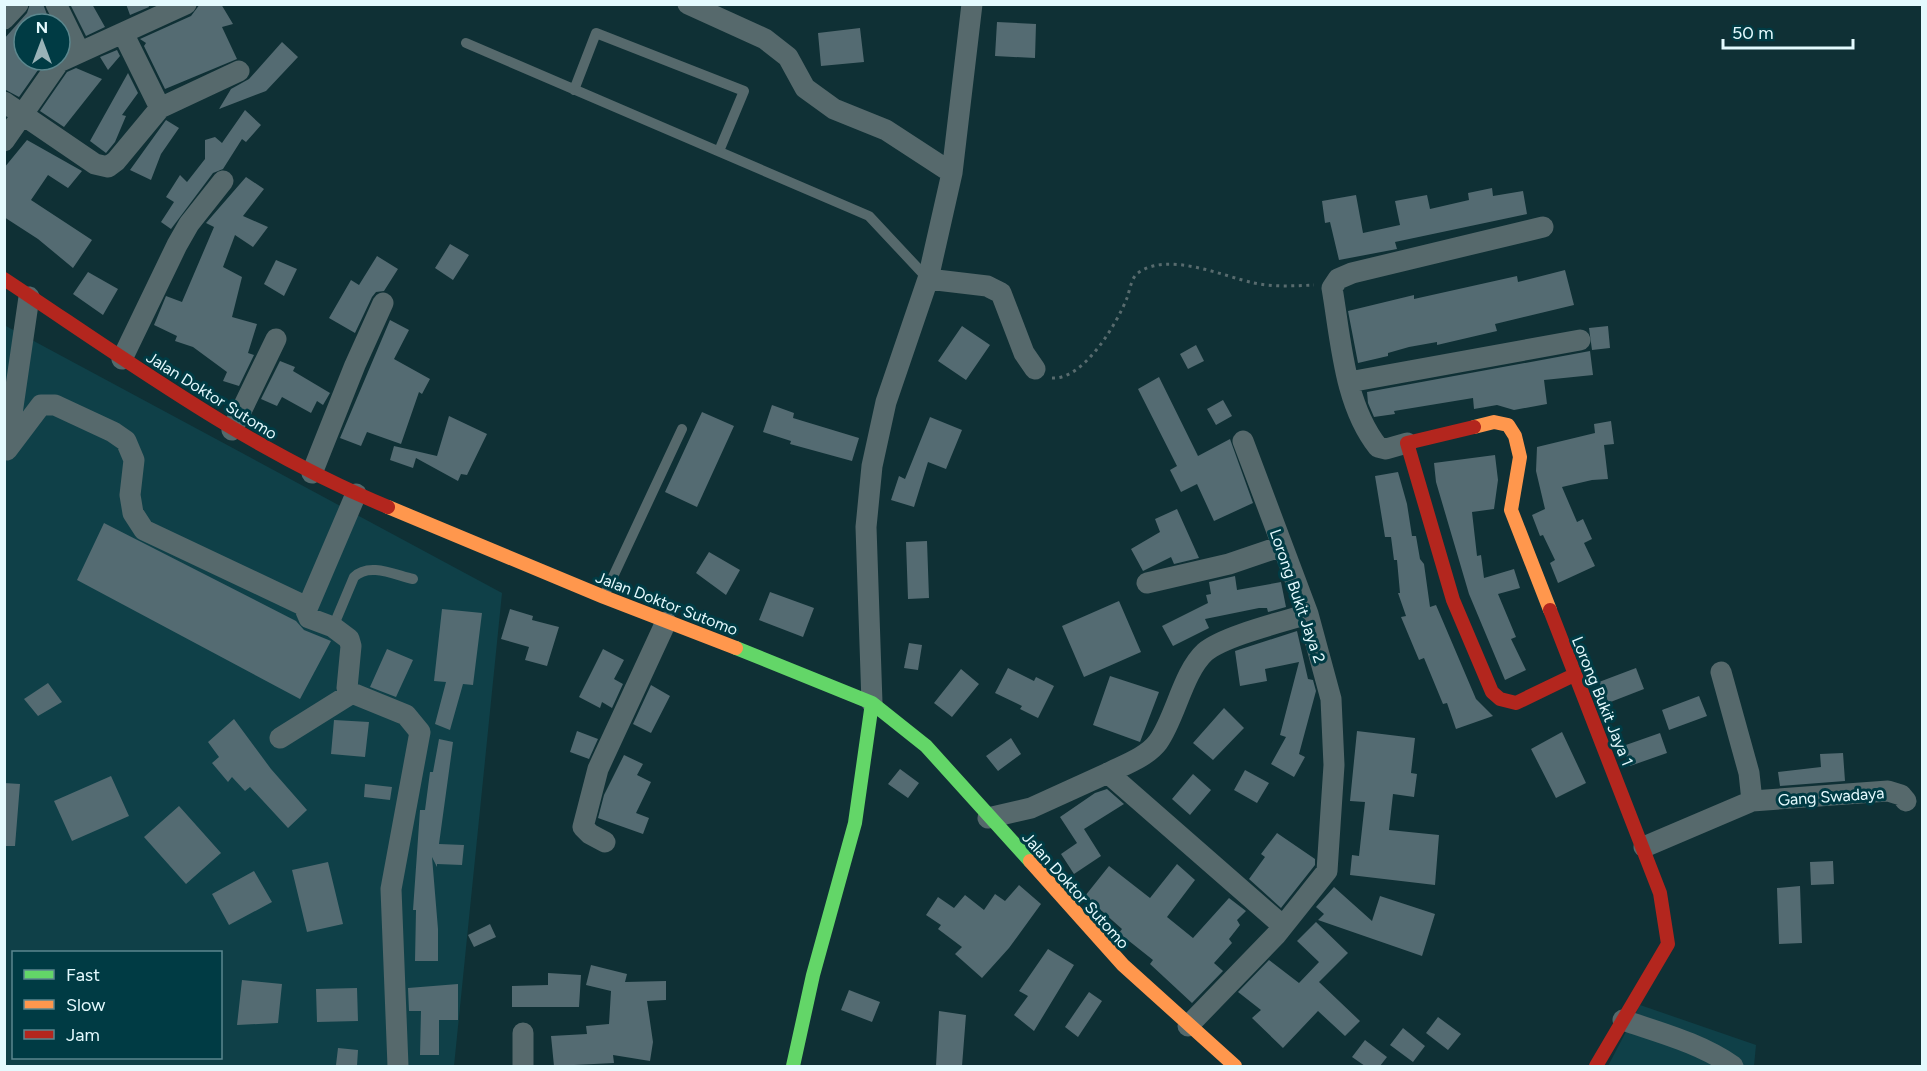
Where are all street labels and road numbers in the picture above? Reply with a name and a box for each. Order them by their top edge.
street label: Jalan Doktor Sutomo [143,347,281,443]
street label: Lorong Bukit Jaya 2 [1266,527,1329,666]
street label: Jalan Doktor Sutomo [593,568,741,639]
street label: Lorong Bukit Jaya 1 [1568,634,1637,769]
street label: Gang Swadaya [1777,783,1885,810]
street label: Jalan Doktor Sutomo [1018,828,1133,953]

